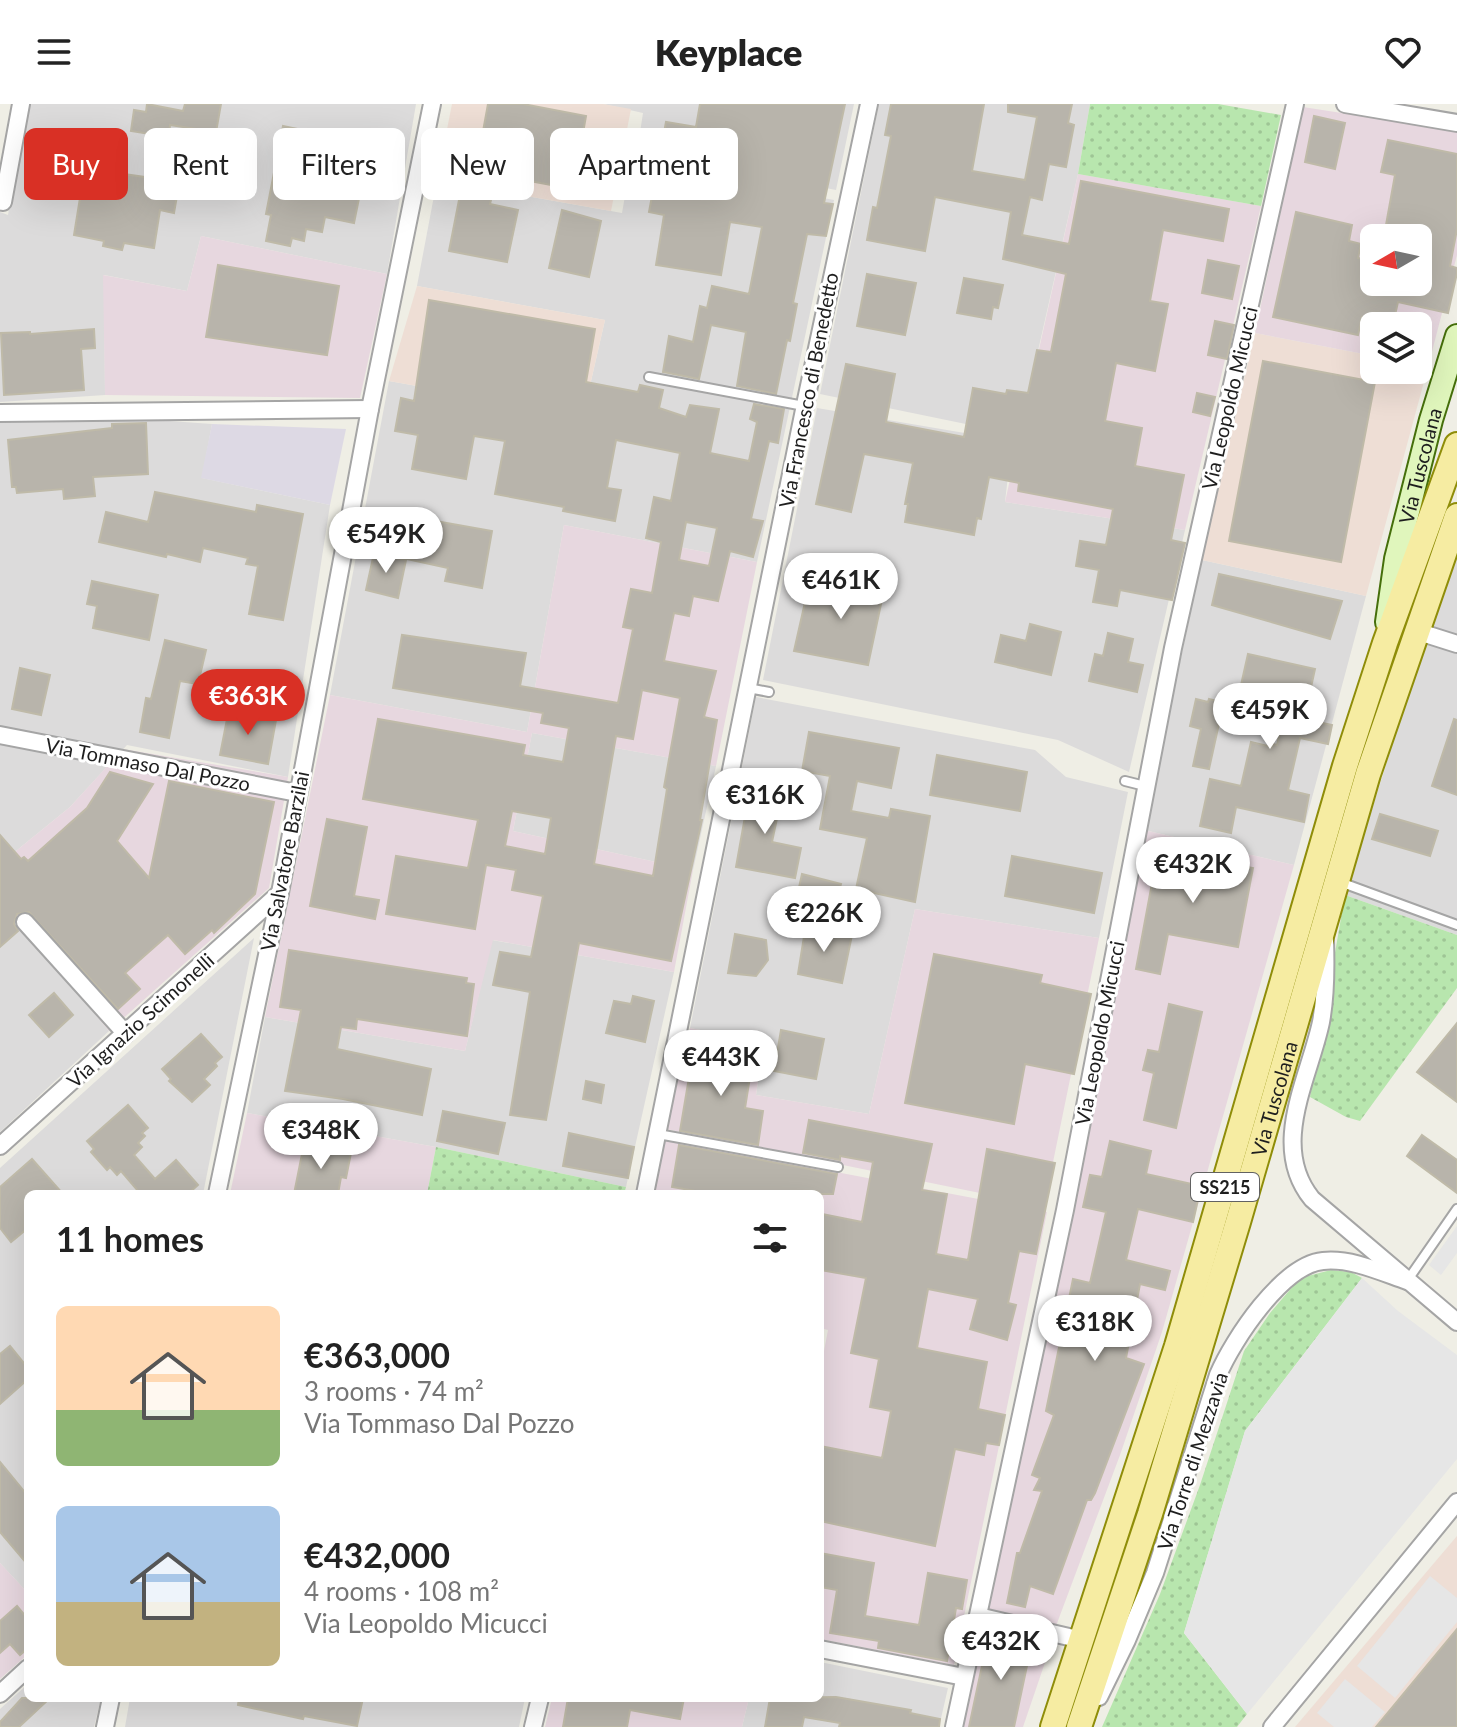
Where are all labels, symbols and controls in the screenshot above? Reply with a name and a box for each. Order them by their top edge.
icon: menu [32,30,76,74]
text: Keyplace [655,30,802,74]
icon: heart [1381,30,1425,74]
chip: Buy [24,128,128,200]
chip: Rent [144,128,257,200]
chip: Filters [273,128,405,200]
chip: New [421,128,534,200]
chip: Apartment [550,128,738,200]
north arrow [1360,224,1432,296]
map controls [1360,224,1432,384]
street label: Via Francesco di Benedetto [773,270,843,510]
street label: Via Leopoldo Micucci [1196,304,1262,492]
button: layers [1360,312,1432,384]
street label: Via Tuscolana [1393,405,1446,526]
pin: €549K [330,507,442,575]
text: €549K [347,517,425,549]
pin: €461K [785,553,897,621]
text: €461K [802,563,880,595]
pin: €363K [192,669,304,737]
text: €363K [209,679,287,711]
pin: €459K [1214,683,1326,751]
text: €459K [1231,693,1309,725]
street label: Via Tommaso Dal Pozzo [44,732,252,796]
pin: €316K [709,768,821,836]
street label: Via Salvatore Barzilai [255,769,313,953]
text: €316K [726,778,804,810]
pin: €432K [1137,837,1249,905]
text: €432K [1154,847,1232,879]
pin: €226K [768,886,880,954]
text: €226K [785,896,863,928]
street label: Via Leopoldo Micucci [1069,939,1129,1127]
street label: Via Ignazio Scimonelli [62,948,218,1092]
pin: €443K [665,1030,777,1098]
street label: Via Tuscolana [1246,1038,1302,1159]
text: €443K [682,1040,760,1072]
pin: €348K [265,1103,377,1171]
text: €348K [282,1113,360,1145]
road number: SS215 [1191,1173,1259,1201]
icon: filters [748,1216,792,1260]
text: 11 homes [56,1218,204,1259]
pin: €318K [1039,1295,1151,1363]
text: €318K [1056,1305,1134,1337]
text: €363,000 [304,1334,450,1375]
icon: home [120,1338,216,1434]
street label: Via Torre di Mezzavia [1152,1369,1232,1553]
text: 3 rooms · 74 m² [304,1375,484,1407]
text: Via Tommaso Dal Pozzo [304,1407,574,1439]
text: €432,000 [304,1534,450,1575]
icon: home [120,1538,216,1634]
text: 4 rooms · 108 m² [304,1575,499,1607]
text: Via Leopoldo Micucci [304,1607,548,1639]
pin: €432K [945,1614,1057,1682]
text: €432K [962,1624,1040,1656]

